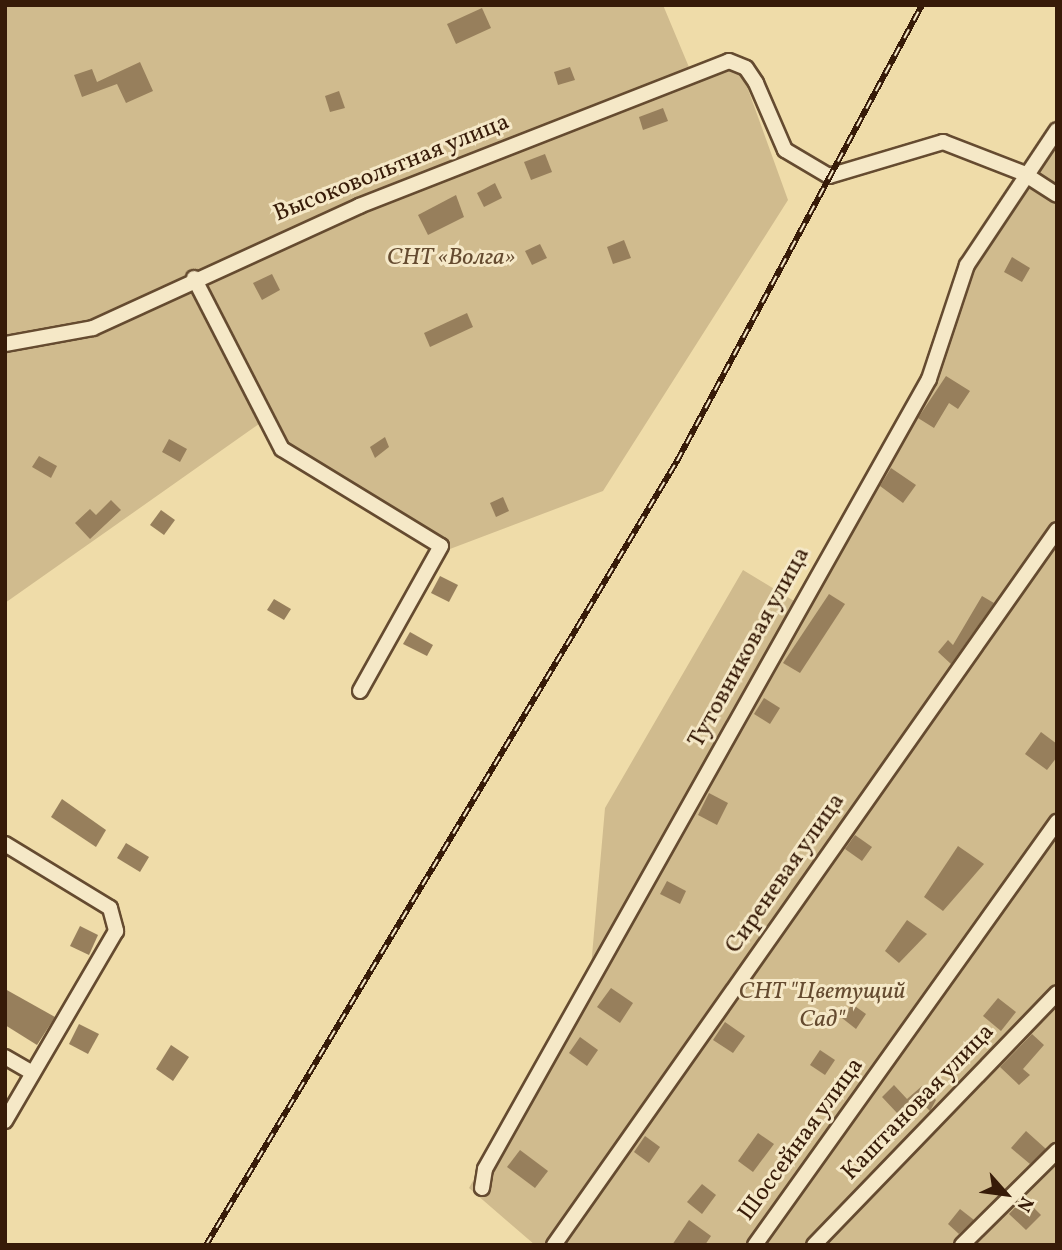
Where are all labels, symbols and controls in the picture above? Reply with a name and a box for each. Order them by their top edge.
street label: Высоковольтная улица [270,108,514,230]
park label: СНТ «Волга» [387,245,515,273]
street label: Тутовниковая улица [683,542,817,754]
street label: Сиреневая улица [720,788,852,960]
park label: СНТ "Цветущий Сад" [738,979,906,1035]
street label: Каштановая улица [837,1018,1001,1188]
street label: Шоссейная улица [733,1053,871,1227]
north arrow [971,1159,1041,1229]
text: N [1010,1192,1039,1216]

